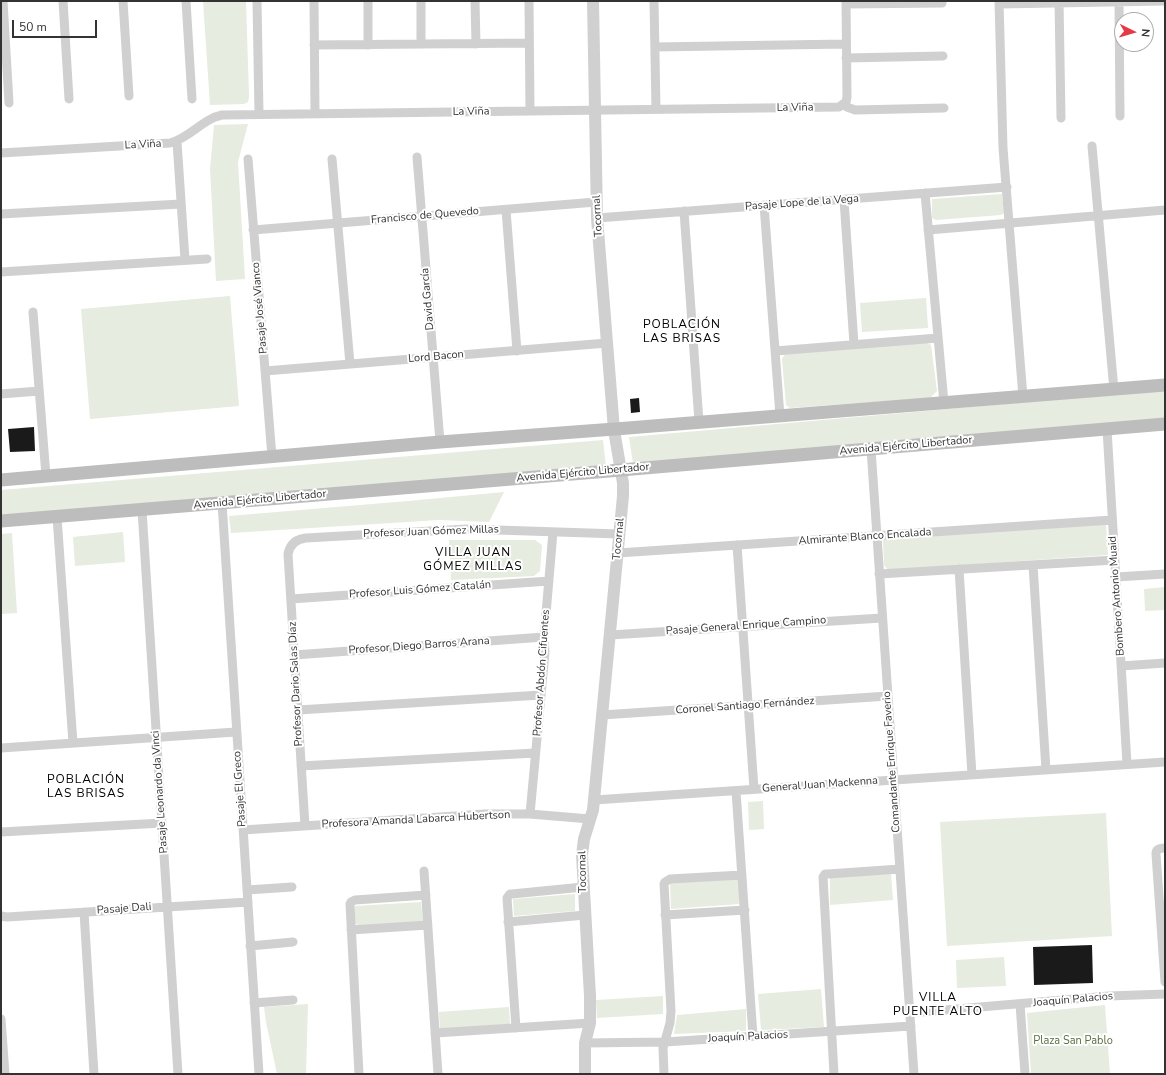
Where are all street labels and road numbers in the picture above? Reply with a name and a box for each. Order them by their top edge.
street label: La Viña [776,101,814,115]
street label: La Viña [452,105,490,119]
street label: La Viña [124,137,162,153]
street label: Pasaje Lope de la Vega [745,192,859,214]
street label: Tocornal [590,195,606,237]
street label: Francisco de Quevedo [371,205,479,227]
street label: Pasaje José Vianco [249,262,271,354]
street label: David García [419,267,437,331]
street label: Lord Bacon [408,348,464,366]
street label: Avenida Ejército Libertador [839,434,973,458]
street label: Avenida Ejército Libertador [516,461,650,485]
street label: Avenida Ejército Libertador [193,488,327,512]
street label: Tocornal [611,517,627,561]
street label: Profesor Juan Gómez Millas [363,523,499,541]
street label: Almirante Blanco Encalada [798,526,932,548]
street label: Bombero Antonio Muaid [1106,536,1128,656]
street label: Profesor Luis Gómez Catalán [349,578,491,602]
street label: Profesor Abdón Cifuentes [531,609,553,737]
street label: Pasaje General Enrique Campino [665,614,827,638]
street label: Profesor Dario Salas Díaz [286,621,306,747]
street label: Profesor Diego Barros Arana [348,634,490,658]
street label: Comandante Enrique Faverio [880,691,904,833]
street label: Coronel Santiago Fernández [675,695,815,717]
street label: Pasaje Leonardo da Vinci [149,730,171,854]
street label: Pasaje El Greco [231,751,249,827]
street label: General Juan Mackenna [762,774,878,796]
street label: Profesora Amanda Labarca Hubertson [321,808,511,832]
street label: Tocornal [576,851,590,893]
street label: Pasaje Dali [96,901,152,917]
street label: Joaquín Palacios [1032,990,1114,1010]
street label: Joaquín Palacios [708,1028,788,1046]

